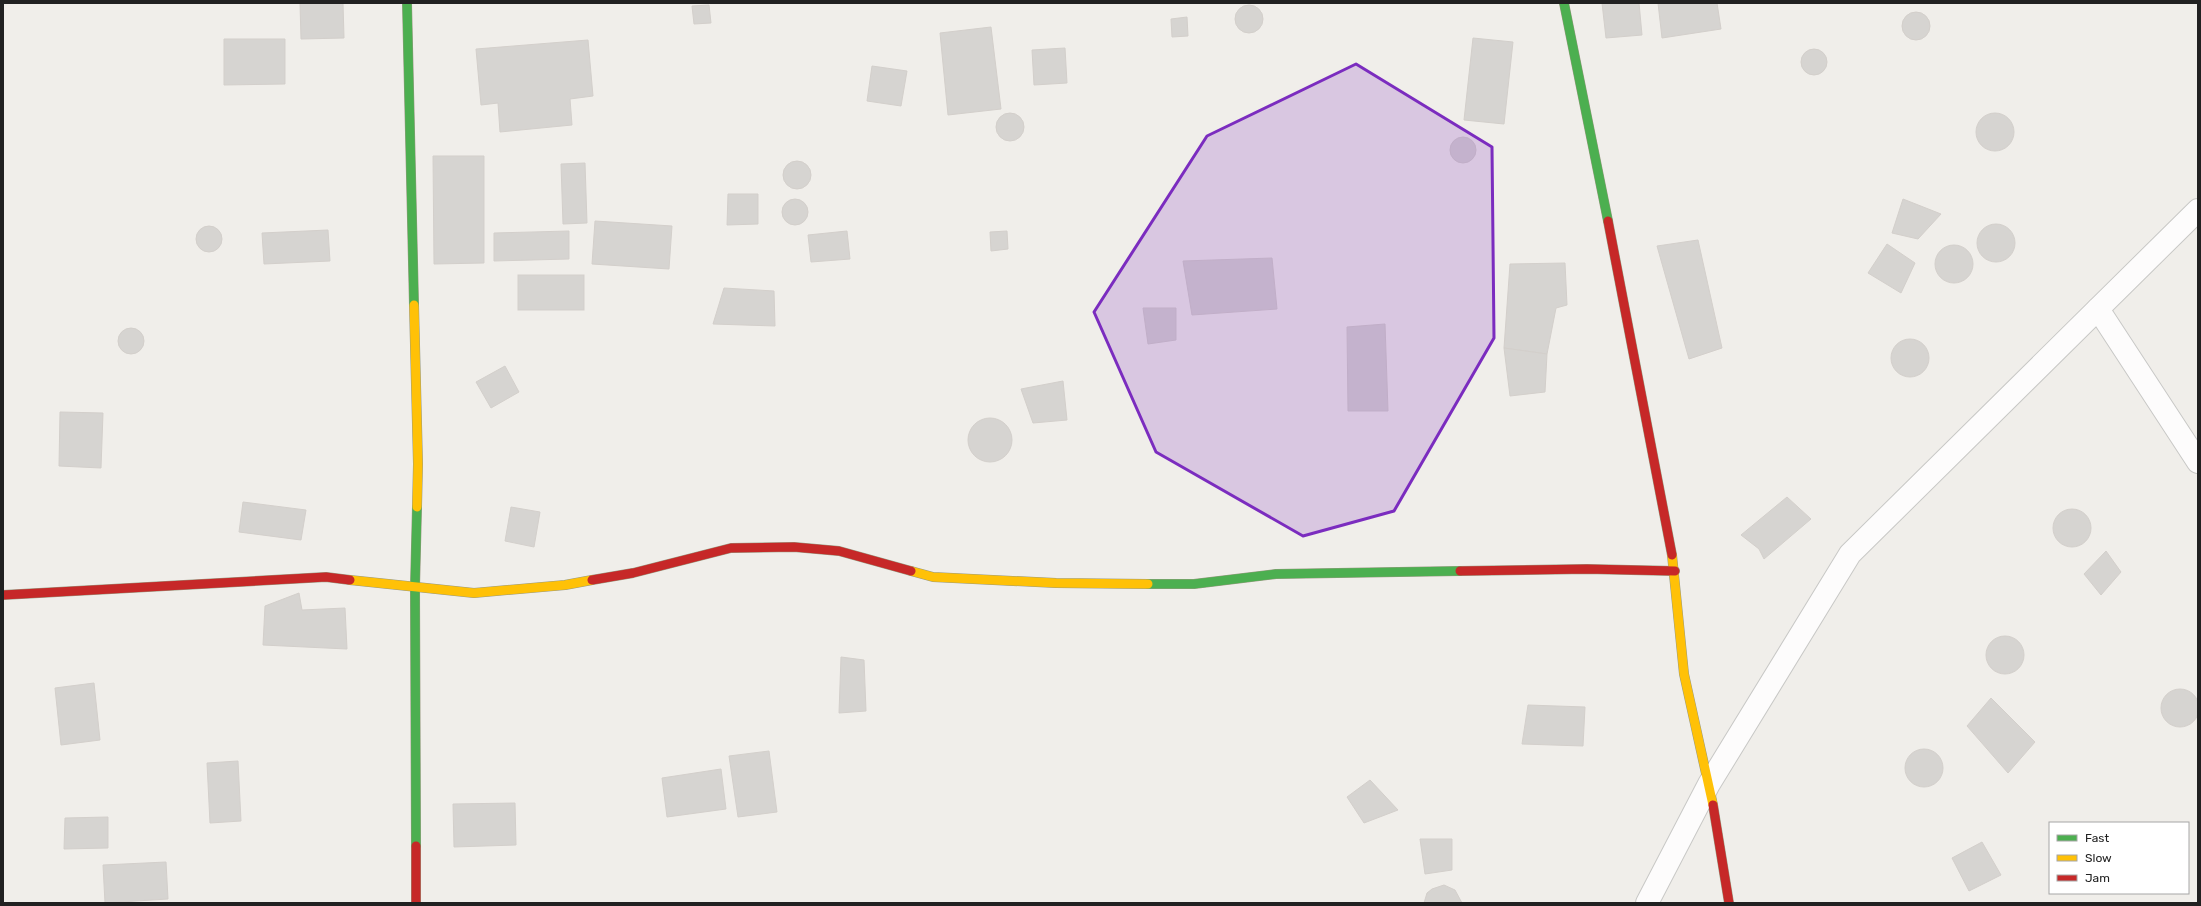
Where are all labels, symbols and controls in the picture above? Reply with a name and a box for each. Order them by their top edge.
legend [2049,822,2189,894]
text: Fast [2085,831,2109,845]
text: Slow [2085,851,2112,865]
text: Jam [2085,871,2110,885]

